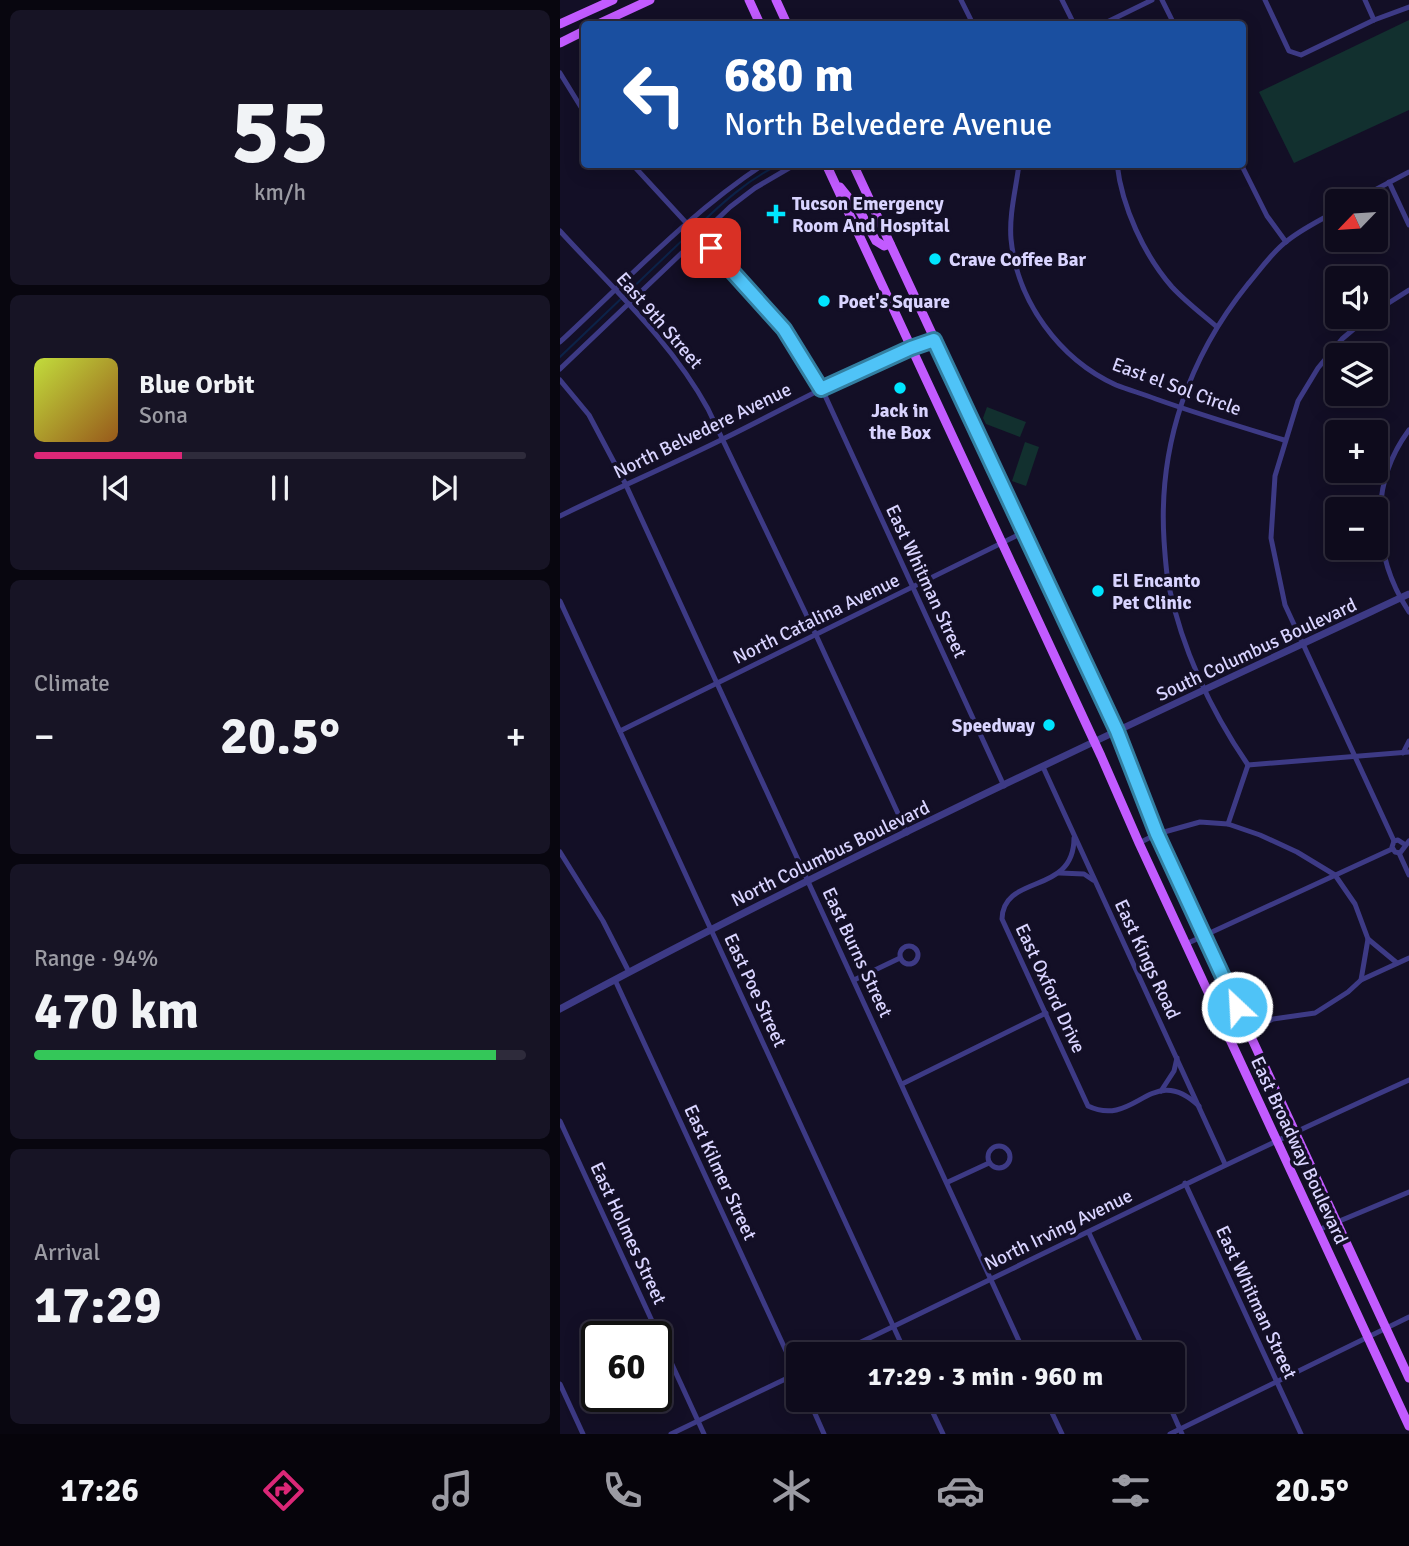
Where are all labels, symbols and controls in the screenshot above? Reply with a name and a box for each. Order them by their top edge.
text: 680 m [724,45,854,105]
icon: left [609,49,700,140]
text: 55 [231,76,329,189]
text: North Belvedere Avenue [724,105,1052,144]
text: km/h [254,178,306,207]
north arrow [1325,189,1388,252]
map controls [1325,189,1388,560]
place label: Tucson Emergency Room And Hospital [792,192,950,238]
marker: Tucson Emergency Room And Hospital [766,204,786,224]
pin [681,218,741,278]
icon: arrive [692,229,730,267]
place label: Crave Coffee Bar [949,248,1086,272]
marker: Crave Coffee Bar [927,251,943,267]
button: sound [1325,266,1388,329]
street label: East 9th Street [611,267,708,374]
place label: Poet's Square [838,290,950,314]
marker: Poet's Square [816,293,832,309]
button: layers [1325,343,1388,406]
street label: East el Sol Circle [1109,352,1245,421]
text: Blue Orbit [139,369,255,401]
street label: North Belvedere Avenue [610,377,795,484]
marker: Jack in the Box [892,380,908,396]
place label: Jack in the Box [868,399,932,445]
text: Sona [139,401,188,430]
button: + [1325,420,1388,483]
icon: previous [97,469,135,507]
icon: pause [261,469,299,507]
icon: next [425,469,463,507]
button: − [1325,497,1388,560]
street label: East Whitman Street [880,501,972,662]
street label: North Catalina Avenue [729,568,904,670]
place label: El Encanto Pet Clinic [1112,569,1200,615]
marker: El Encanto Pet Clinic [1090,583,1106,599]
street label: South Columbus Boulevard [1152,593,1361,707]
text: Climate [34,669,110,698]
text: 20.5° [220,704,340,768]
text: − [34,713,55,760]
text: + [505,713,526,760]
place label: Speedway [952,714,1036,738]
marker: Speedway [1041,717,1057,733]
street label: North Columbus Boulevard [727,795,934,912]
street label: East Burns Street [816,884,898,1022]
street label: East Kings Road [1109,896,1185,1023]
street label: East Oxford Drive [1010,920,1091,1057]
street label: East Poe Street [718,930,792,1051]
text: Range · 94% [34,944,158,973]
position arrow [1200,970,1274,1044]
text: 470 km [34,979,199,1043]
street label: East Broadway Boulevard [1245,1053,1353,1248]
street label: East Kilmer Street [678,1101,762,1244]
street label: East Holmes Street [585,1158,672,1309]
street label: North Irving Avenue [980,1184,1137,1276]
street label: East Whitman Street [1210,1222,1302,1383]
text: Arrival [34,1238,100,1267]
text: 17:29 [34,1273,162,1337]
speed limit sign: 60 [581,1321,672,1412]
text: 17:29 · 3 min · 960 m [868,1361,1103,1393]
icon: directions [259,1466,308,1515]
icon: music [428,1466,477,1515]
icon: phone [598,1466,647,1515]
icon: climate [767,1466,816,1515]
icon: car [936,1466,985,1515]
icon: filters [1106,1466,1155,1515]
text: 17:26 [60,1471,139,1510]
text: 20.5° [1275,1471,1349,1510]

